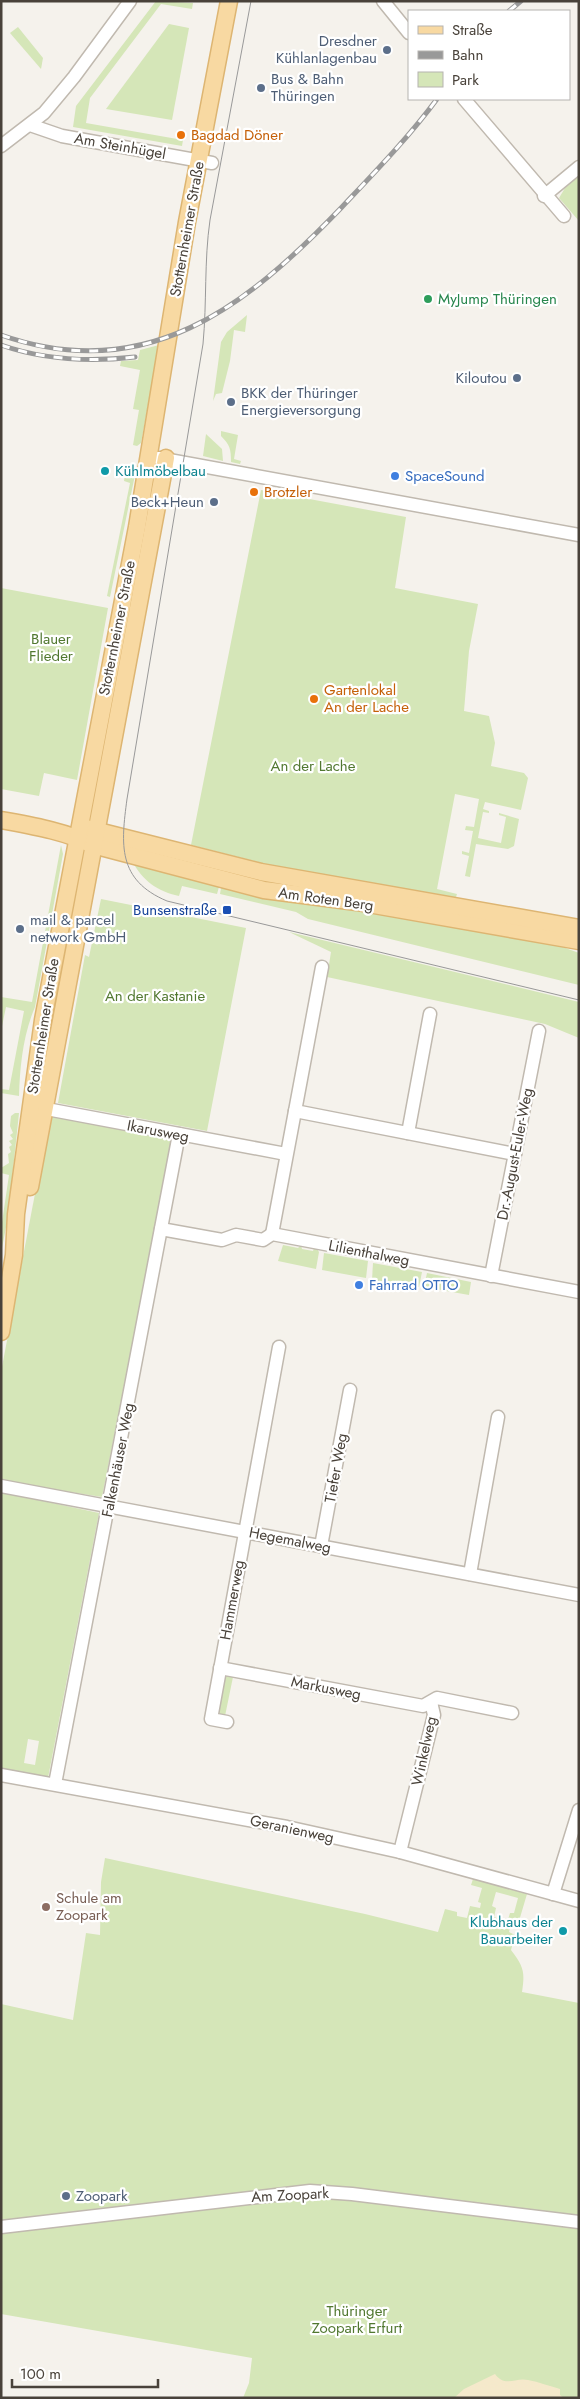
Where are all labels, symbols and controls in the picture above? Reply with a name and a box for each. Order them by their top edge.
legend [408,10,570,100]
text: Straße [452,19,493,41]
place label: Dresdner Kühlanlagenbau [276,30,378,69]
marker: Dresdner Kühlanlagenbau [381,44,393,56]
text: Bahn [452,44,483,66]
place label: Bus & Bahn Thüringen [271,68,344,107]
text: Park [452,69,479,91]
marker: Bus & Bahn Thüringen [255,82,267,94]
place label: Bagdad Döner [191,124,284,146]
street label: Am Steinhügel [72,127,168,165]
marker: Bagdad Döner [175,129,187,141]
street label: Stotternheimer Straße [164,159,210,298]
place label: MyJump Thüringen [438,288,557,310]
marker: MyJump Thüringen [422,293,434,305]
place label: Kiloutou [455,367,507,389]
marker: Kiloutou [511,372,523,384]
place label: BKK der Thüringer Energieversorgung [241,382,361,421]
marker: BKK der Thüringer Energieversorgung [225,396,237,408]
place label: Kühlmöbelbau [115,460,206,482]
marker: Kühlmöbelbau [99,465,111,477]
place label: SpaceSound [405,465,485,487]
marker: SpaceSound [389,470,401,482]
place label: Brotzler [264,481,313,503]
marker: Brotzler [248,486,260,498]
place label: Beck+Heun [131,491,204,513]
marker: Beck+Heun [208,496,220,508]
street label: Stotternheimer Straße [93,558,141,697]
park label: Blauer Flieder [29,628,74,667]
place label: Gartenlokal An der Lache [324,679,409,718]
marker: Gartenlokal An der Lache [308,693,320,705]
park label: An der Lache [271,755,356,777]
street label: Am Roten Berg [277,881,375,917]
place label: Bunsenstraße [133,899,217,921]
marker: Bunsenstraße [221,904,233,916]
place label: mail & parcel network GmbH [30,909,126,948]
marker: mail & parcel network GmbH [14,923,26,935]
street label: Stotternheimer Straße [21,956,65,1095]
park label: An der Kastanie [105,985,205,1007]
street label: Dr.-August-Euler-Weg [491,1086,539,1222]
street label: Ikarusweg [125,1114,191,1148]
street label: Lilienthalweg [327,1234,411,1272]
place label: Fahrrad OTTO [369,1274,459,1296]
marker: Fahrrad OTTO [353,1279,365,1291]
street label: Falkenhäuser Weg [96,1401,140,1519]
street label: Tiefer Weg [319,1432,353,1504]
street label: Hegemalweg [247,1521,333,1559]
street label: Hammerweg [214,1558,250,1642]
street label: Markusweg [289,1670,363,1706]
street label: Winkelweg [406,1714,442,1788]
street label: Geranienweg [248,1809,336,1849]
place label: Schule am Zoopark [56,1887,122,1926]
marker: Schule am Zoopark [40,1901,52,1913]
place label: Klubhaus der Bauarbeiter [470,1911,554,1950]
marker: Klubhaus der Bauarbeiter [557,1925,569,1937]
street label: Am Zoopark [251,2182,330,2208]
place label: Zoopark [76,2185,128,2207]
marker: Zoopark [60,2190,72,2202]
park label: Thüringer Zoopark Erfurt [312,2300,403,2339]
scale bar [12,2356,159,2388]
text: 100 m [20,2363,61,2385]

